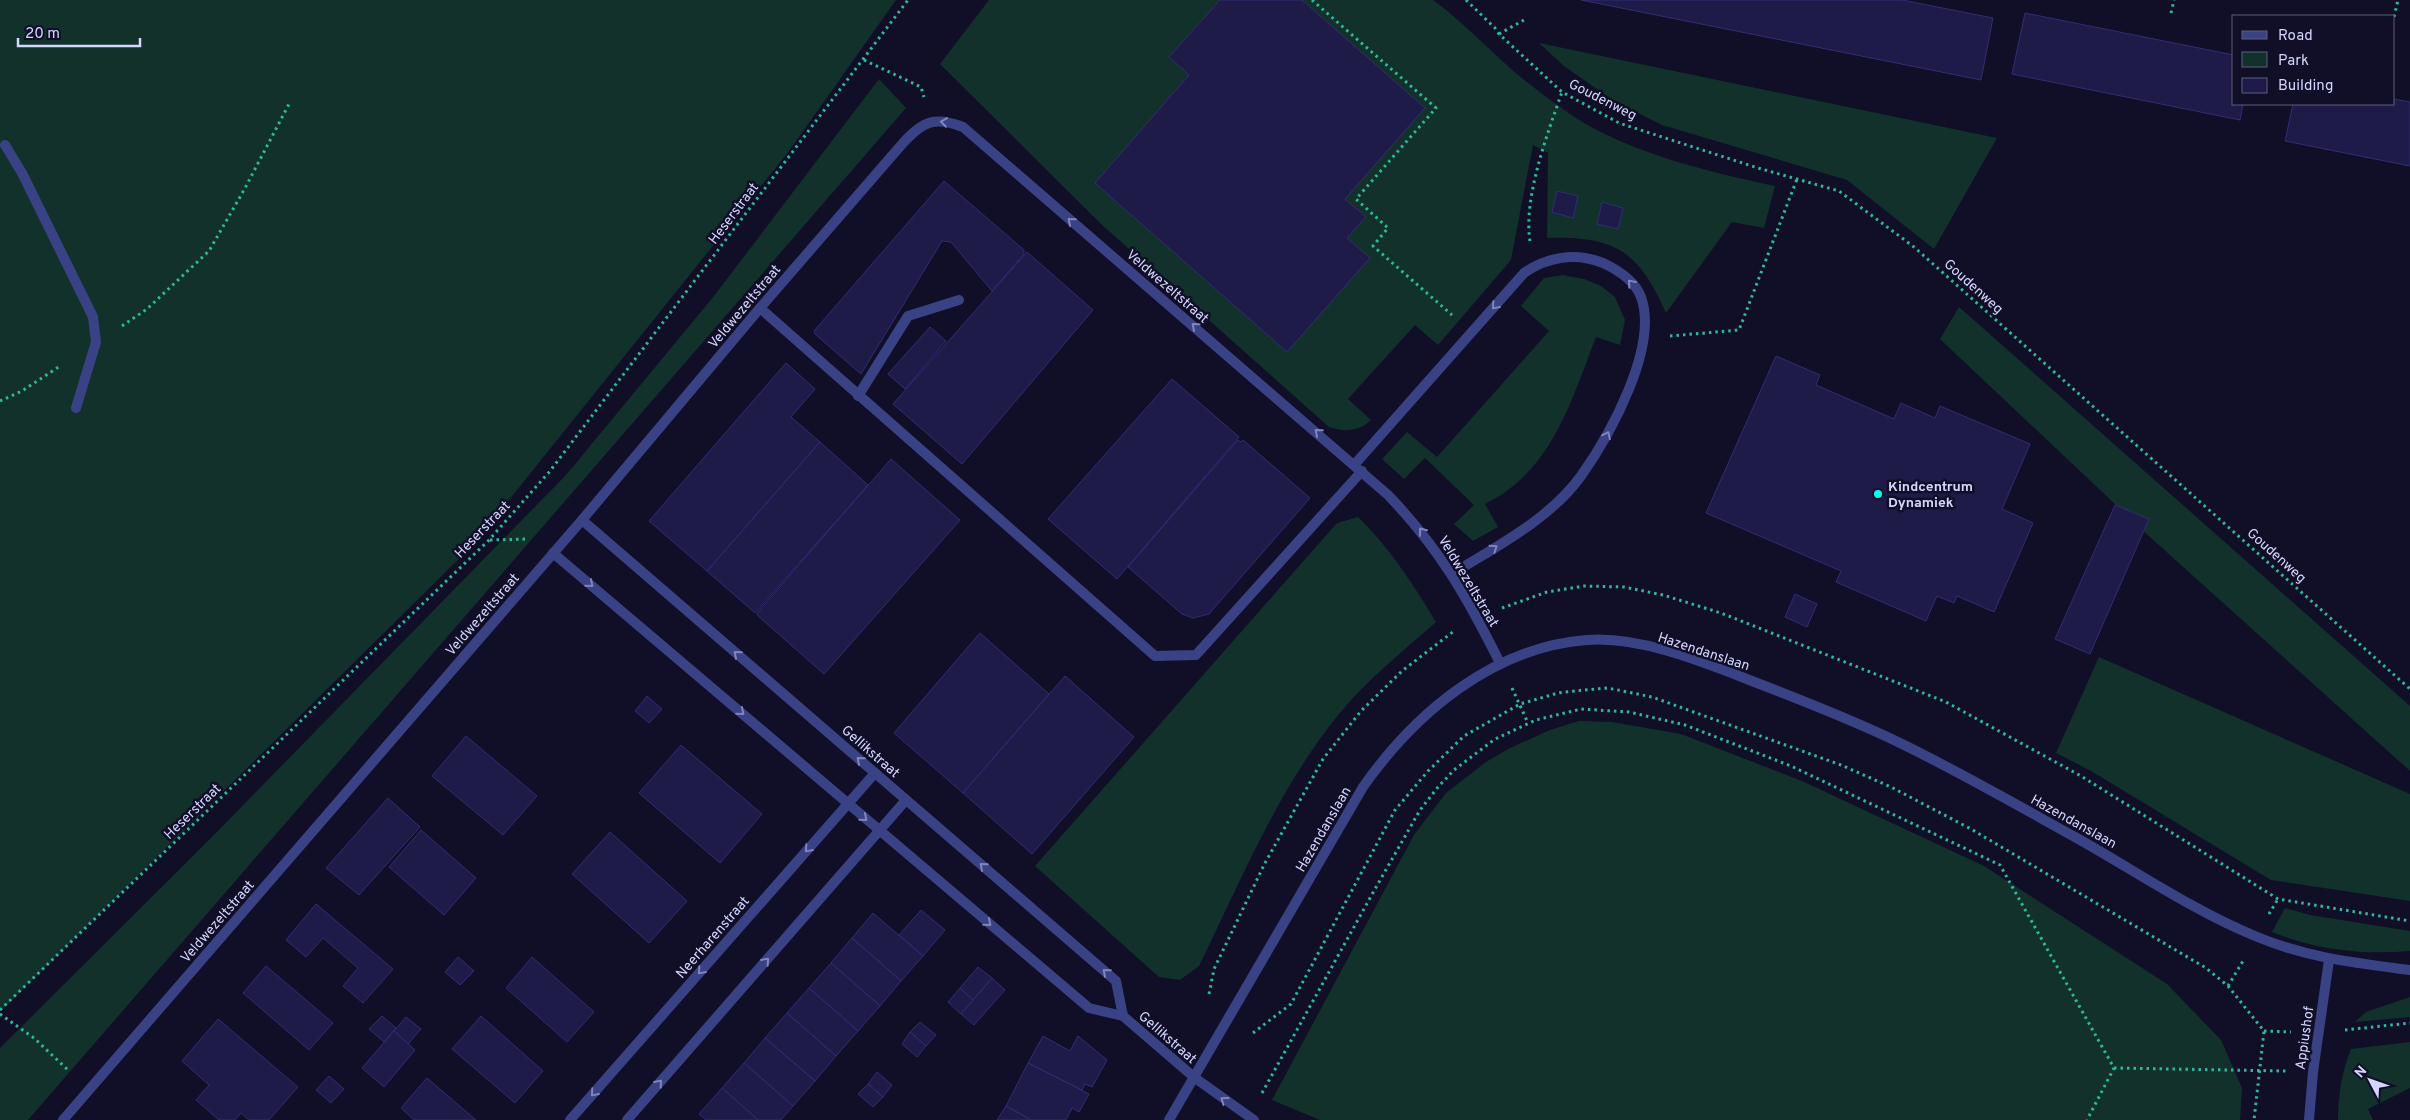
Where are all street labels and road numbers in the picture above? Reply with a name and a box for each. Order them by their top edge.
street label: Goudenweg [1565,76,1639,125]
street label: Heserstraat [705,180,763,248]
street label: Veldwezeltstraat [1122,247,1212,328]
street label: Goudenweg [1940,256,2006,318]
street label: Veldwezeltstraat [705,262,785,352]
street label: Heserstraat [452,498,514,562]
street label: Goudenweg [2243,525,2309,587]
street label: Veldwezeltstraat [1434,533,1502,631]
street label: Veldwezeltstraat [443,570,524,660]
street label: Hazendanslaan [1655,630,1752,675]
street label: Gellikstraat [837,722,903,782]
street label: Heserstraat [161,781,225,843]
street label: Hazendanslaan [1293,784,1356,876]
street label: Hazendanslaan [2027,792,2119,853]
street label: Veldwezeltstraat [178,877,259,967]
street label: Neerharenstraat [673,893,753,982]
street label: Appiushof [2293,1005,2318,1071]
street label: Gellikstraat [1134,1008,1200,1068]

